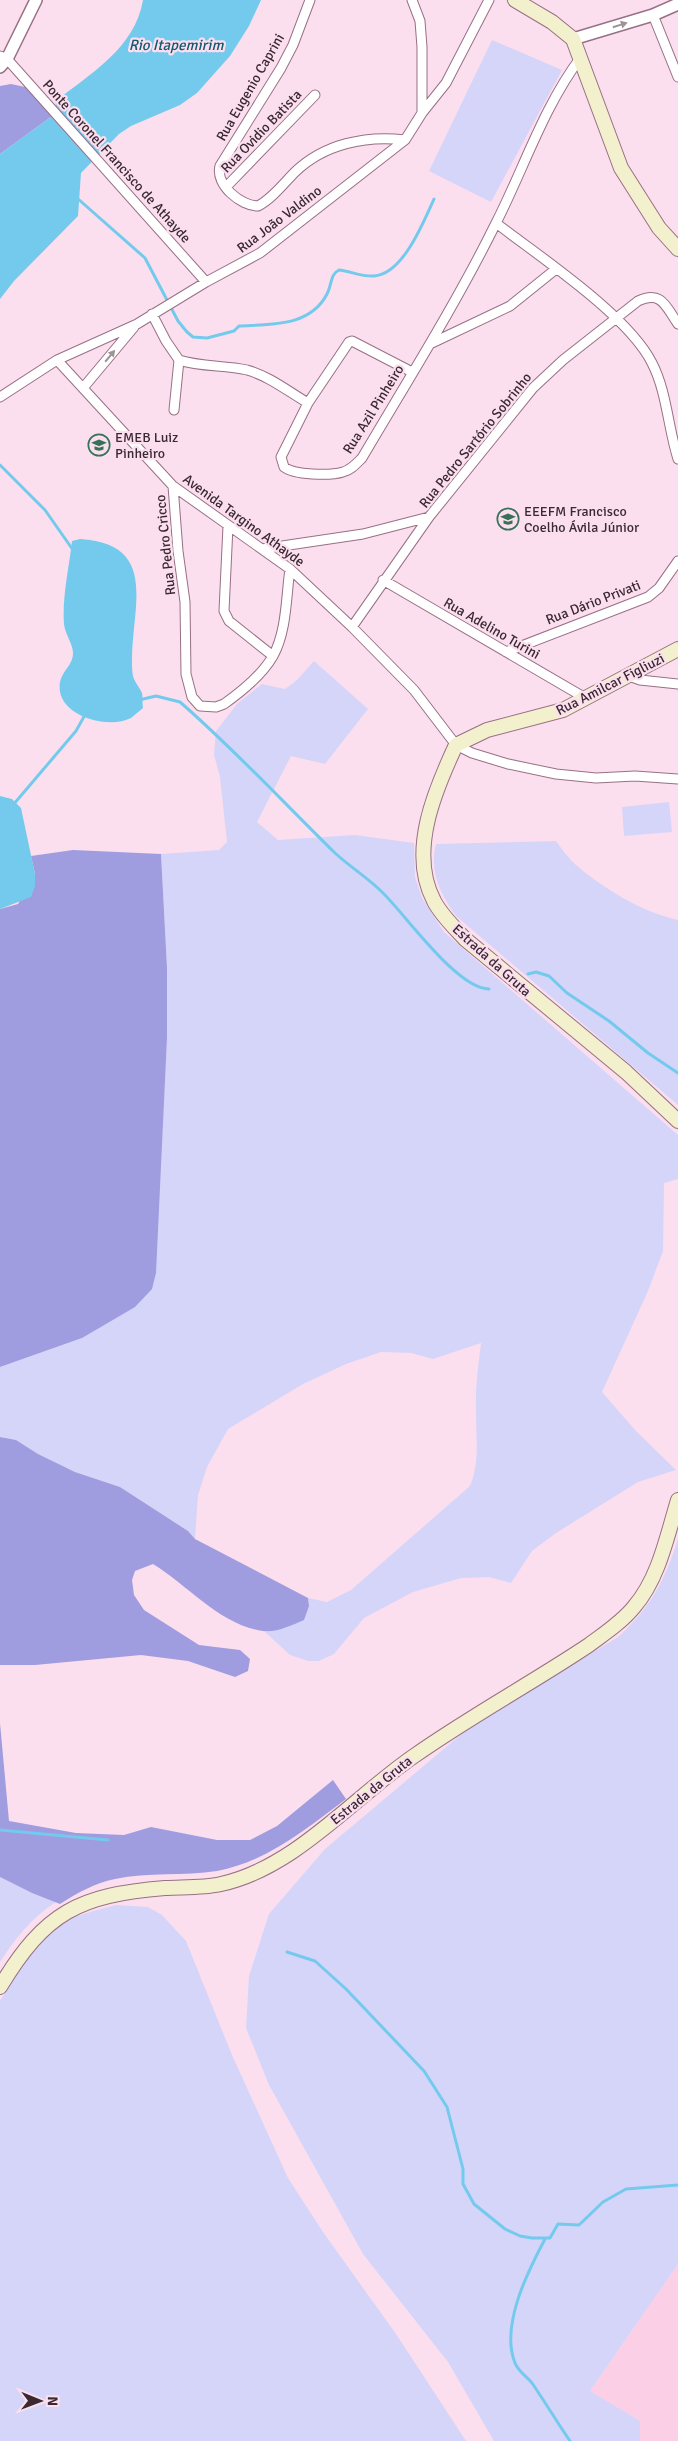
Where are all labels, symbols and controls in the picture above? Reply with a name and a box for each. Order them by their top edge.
one-way arrow [613,20,628,28]
street label: Rua Eugenio Caprini [213,31,288,144]
water label: Rio Itapemirim [129,36,224,54]
street label: Ponte Coronel Francisco de Athayde [39,76,194,246]
street label: Rua Ovidio Batista [217,86,305,176]
street label: Rua João Valdino [234,182,325,257]
one-way arrow [104,350,115,363]
street label: Rua Azil Pinheiro [339,362,408,457]
street label: Rua Pedro Sartório Sobrinho [416,369,535,511]
place label: EMEB Luiz Pinheiro [115,429,178,462]
school or university icon: EMEB Luiz Pinheiro [87,433,111,457]
street label: Avenida Targino Athayde [180,471,308,570]
street label: Rua Pedro Cricco [152,494,179,596]
place label: EEEFM Francisco Coelho Ávila Júnior [524,503,640,536]
school or university icon: EEEFM Francisco Coelho Ávila Júnior [496,507,520,531]
street label: Rua Dário Privati [543,577,643,628]
street label: Rua Adelino Turini [440,594,543,663]
street label: Rua Amilcar Figliuzi [553,650,667,719]
street label: Estrada da Gruta [449,921,535,1000]
street label: Estrada da Gruta [327,1752,416,1828]
north arrow [15,2376,65,2426]
text: N [44,2396,61,2406]

